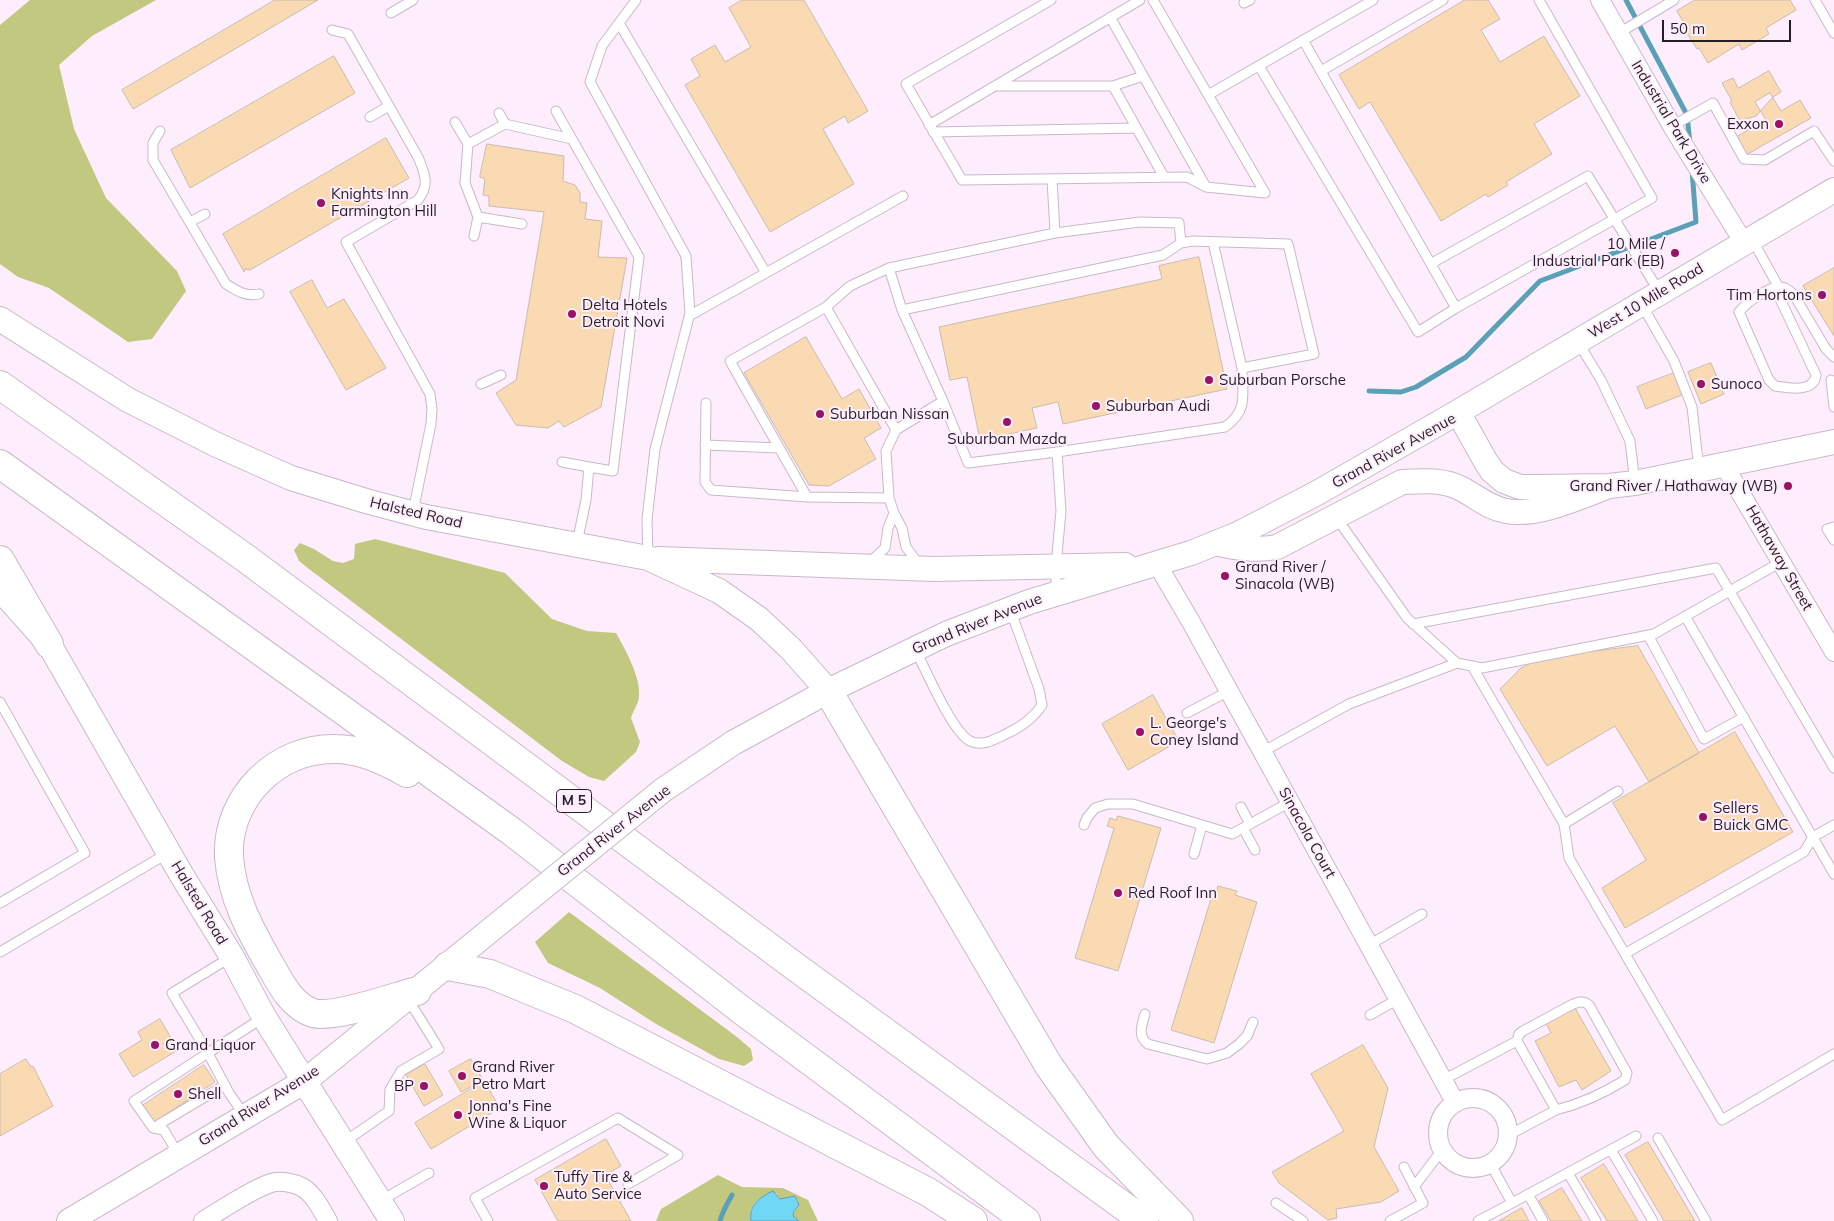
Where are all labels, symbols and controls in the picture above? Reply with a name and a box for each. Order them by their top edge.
scale bar [1664,10,1793,42]
text: 50 m [1670,19,1705,38]
street label: Industrial Park Drive [1627,57,1715,187]
place label: Exxon [1727,115,1769,133]
marker: Exxon [1773,118,1785,130]
place label: Knights Inn Farmington Hill [331,185,437,220]
marker: Knights Inn Farmington Hill [315,197,327,209]
place label: 10 Mile / Industrial Park (EB) [1533,235,1665,270]
marker: 10 Mile / Industrial Park (EB) [1669,247,1681,259]
street label: West 10 Mile Road [1585,259,1707,343]
place label: Tim Hortons [1726,286,1812,304]
marker: Tim Hortons [1816,289,1828,301]
place label: Delta Hotels Detroit Novi [582,296,667,331]
marker: Delta Hotels Detroit Novi [566,308,578,320]
place label: Suburban Porsche [1219,371,1346,389]
marker: Suburban Porsche [1203,374,1215,386]
place label: Sunoco [1711,375,1762,393]
marker: Sunoco [1695,378,1707,390]
place label: Suburban Audi [1106,397,1210,415]
marker: Suburban Audi [1090,400,1102,412]
place label: Suburban Nissan [830,405,949,423]
marker: Suburban Nissan [814,408,826,420]
street label: Grand River Avenue [1329,410,1459,492]
marker: Suburban Mazda [1001,416,1013,428]
place label: Suburban Mazda [947,430,1067,448]
place label: Grand River / Hathaway (WB) [1569,477,1778,495]
marker: Grand River / Hathaway (WB) [1782,480,1794,492]
street label: Halsted Road [368,494,464,532]
street label: Hathaway Street [1742,502,1816,614]
place label: Grand River / Sinacola (WB) [1235,558,1335,593]
marker: Grand River / Sinacola (WB) [1219,570,1231,582]
street label: Grand River Avenue [909,590,1045,658]
place label: L. George's Coney Island [1150,714,1239,749]
marker: L. George's Coney Island [1134,726,1146,738]
street label: Grand River Avenue [554,781,674,881]
street label: Sinacola Court [1275,784,1339,882]
road number: M 5 [556,789,592,812]
place label: Sellers Buick GMC [1713,799,1789,834]
marker: Sellers Buick GMC [1697,811,1709,823]
street label: Halsted Road [167,858,231,948]
place label: Red Roof Inn [1128,884,1217,902]
marker: Red Roof Inn [1112,887,1124,899]
place label: Grand Liquor [165,1036,255,1054]
marker: Grand Liquor [149,1039,161,1051]
place label: Grand River Petro Mart [472,1058,554,1093]
street label: Grand River Avenue [195,1062,323,1150]
marker: Grand River Petro Mart [456,1070,468,1082]
place label: BP [394,1077,414,1095]
marker: BP [418,1080,430,1092]
place label: Shell [188,1085,221,1103]
marker: Shell [172,1088,184,1100]
place label: Jonna's Fine Wine & Liquor [468,1097,567,1132]
marker: Jonna's Fine Wine & Liquor [452,1109,464,1121]
place label: Tuffy Tire & Auto Service [554,1168,642,1203]
marker: Tuffy Tire & Auto Service [538,1180,550,1192]

